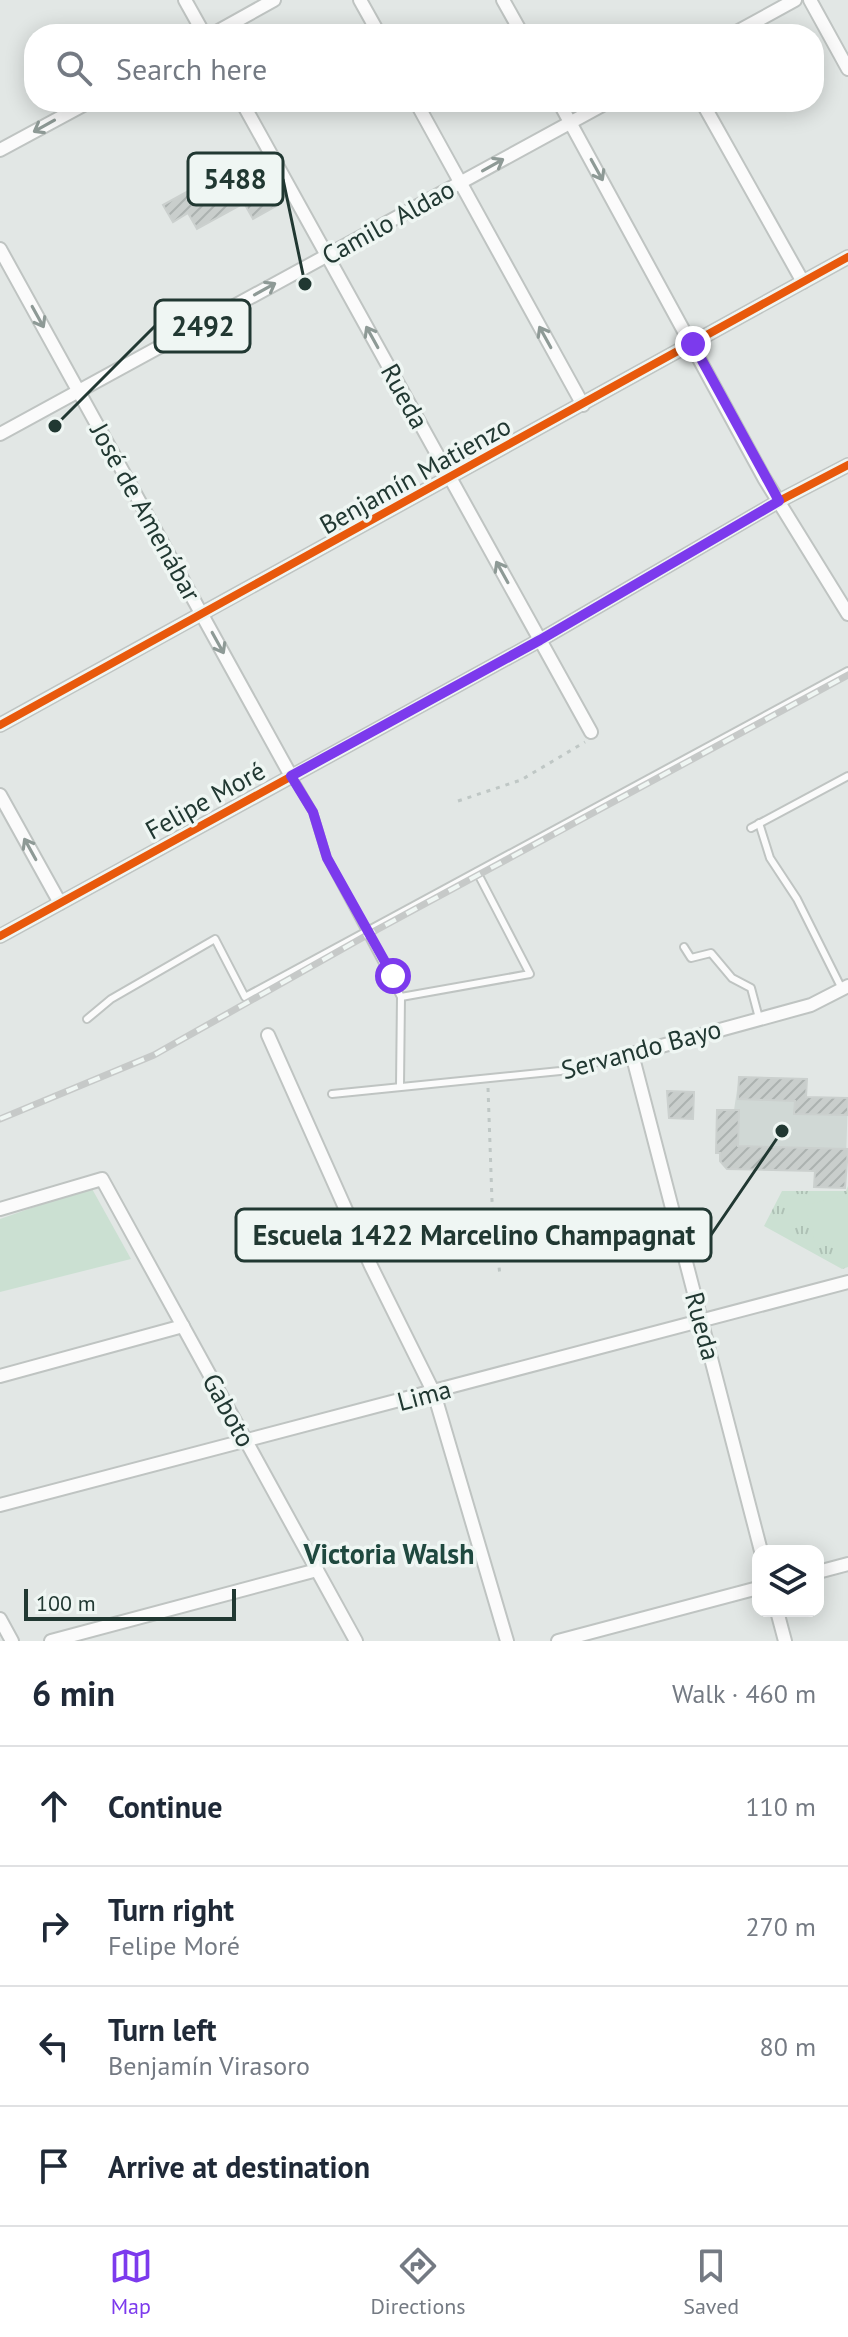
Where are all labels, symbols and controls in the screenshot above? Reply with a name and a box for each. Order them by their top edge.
search box [24,24,824,112]
icon: search [52,46,96,90]
text: Search here [116,49,267,88]
one-way arrow [33,119,57,134]
callout: 5488 [188,153,283,205]
one-way arrow [481,156,505,172]
one-way arrow [590,158,605,182]
text: 5488 [203,160,267,197]
street label: Camilo Aldao [316,172,460,272]
one-way arrow [253,281,276,297]
callout: 2492 [155,300,250,352]
one-way arrow [30,305,46,328]
text: 2492 [171,307,235,344]
one-way arrow [363,325,379,349]
one-way arrow [537,325,552,349]
route end [675,326,711,362]
street label: Rueda [374,358,436,434]
street label: Benjamín Matienzo [314,409,516,541]
street label: José de Amenábar [83,416,209,607]
one-way arrow [494,560,509,584]
one-way arrow [210,631,226,654]
street label: Felipe Moré [139,754,271,846]
one-way arrow [22,838,38,861]
route start [375,958,411,994]
street label: Servando Bayo [557,1012,725,1086]
callout: Escuela 1422 Marcelino Champagnat [236,1209,711,1261]
text: Escuela 1422 Marcelino Champagnat [253,1216,696,1253]
street label: Rueda [678,1288,728,1364]
street label: Gaboto [195,1367,263,1453]
street label: Lima [393,1372,455,1418]
district label: Victoria Walsh [303,1535,474,1572]
map controls [752,1545,824,1617]
button: layers [752,1545,824,1617]
scale bar [24,1585,236,1621]
text: 100 m [36,1589,96,1617]
text: 6 min [32,1671,115,1715]
text: Walk · 460 m [672,1677,816,1710]
icon: ahead [32,1784,76,1828]
text: Continue [108,1787,222,1826]
text: 110 m [745,1790,816,1823]
text: Turn right [108,1890,234,1929]
icon: right [32,1904,76,1948]
text: 270 m [745,1910,816,1943]
text: Felipe Moré [108,1929,240,1962]
text: Turn left [108,2010,216,2049]
icon: left [32,2024,76,2068]
text: 80 m [760,2030,816,2063]
text: Benjamín Virasoro [108,2049,310,2082]
icon: arrive [32,2144,76,2188]
text: Arrive at destination [108,2147,370,2186]
tab: Map [109,2244,153,2320]
tab: Directions [370,2244,466,2320]
tab: Saved [683,2244,739,2320]

